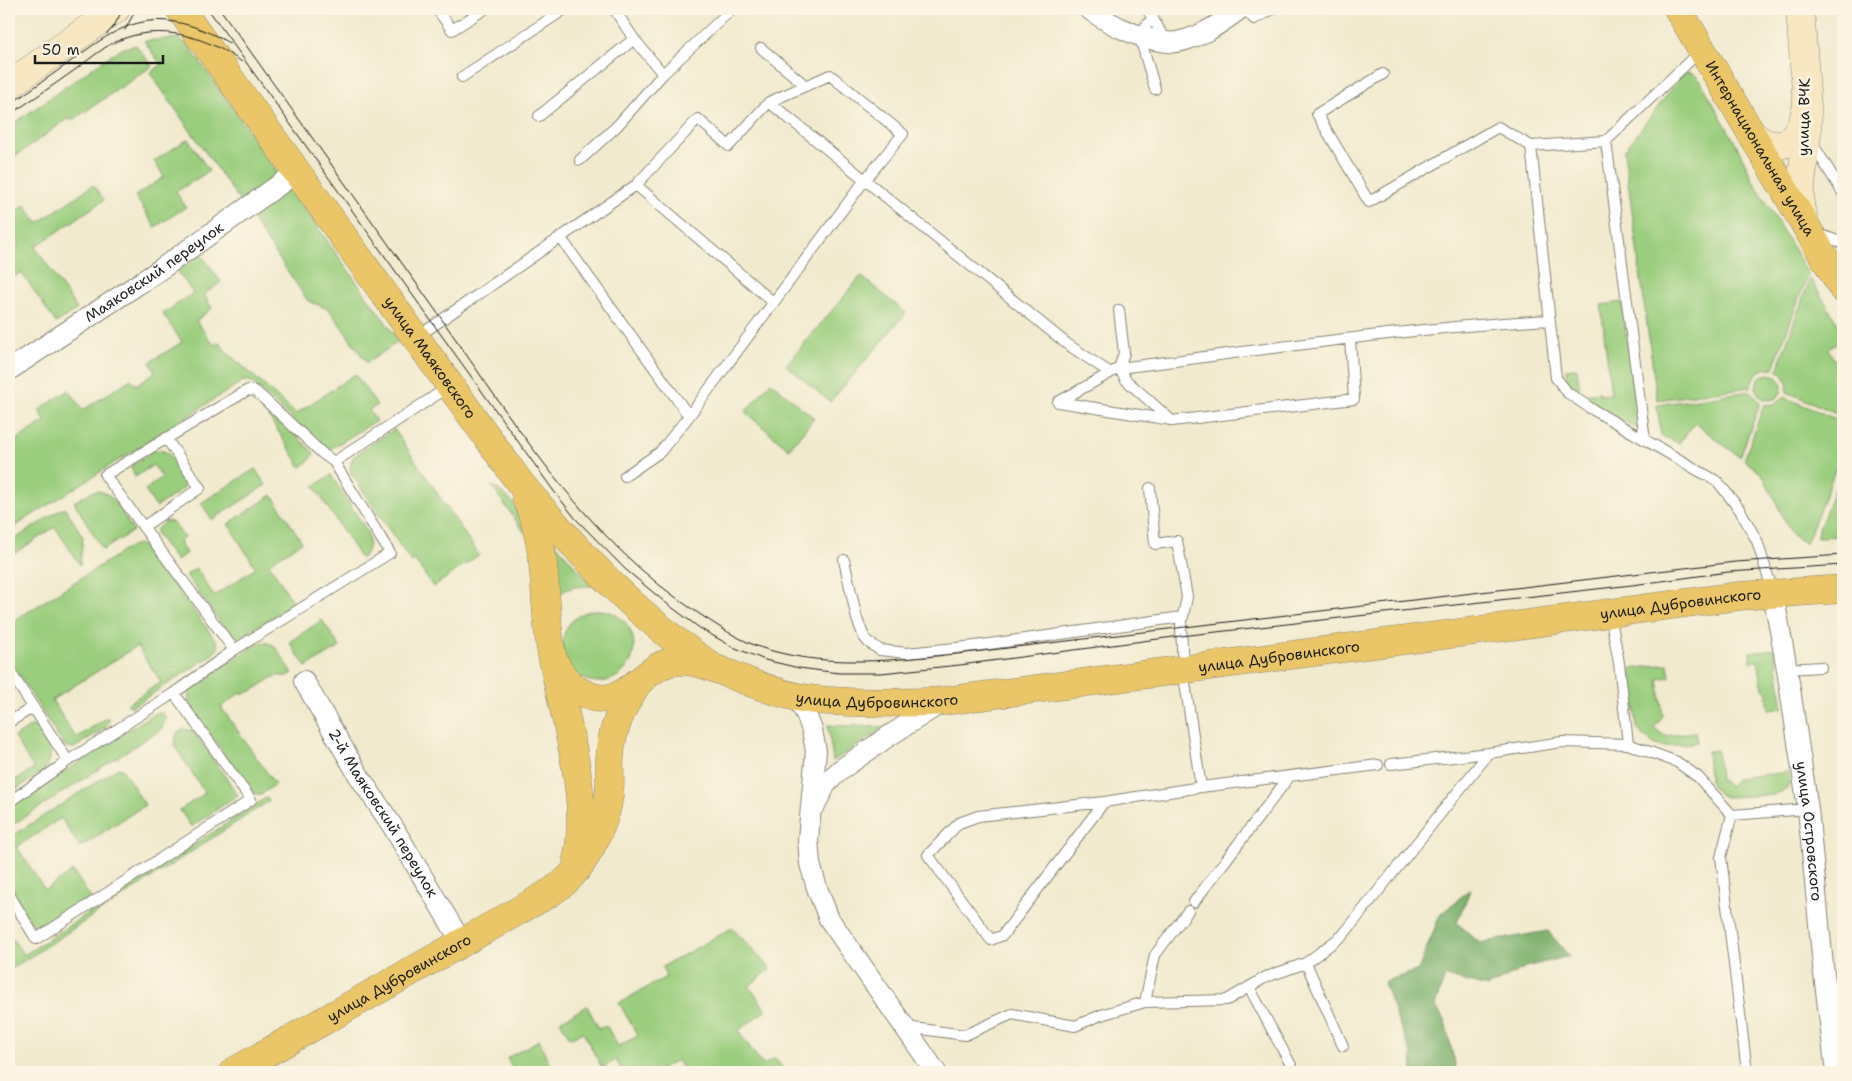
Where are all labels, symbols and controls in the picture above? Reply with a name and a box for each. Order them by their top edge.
scale bar [35,32,162,64]
text: 50 m [42,40,80,60]
street label: Интернациональная улица [1701,57,1820,241]
street label: улица ВЧК [1793,77,1815,156]
street label: Маяковский переулок [81,217,228,327]
street label: улица Маяковского [379,292,481,423]
street label: улица Дубровинского [1599,585,1762,624]
street label: улица Дубровинского [1197,636,1361,677]
street label: улица Дубровинского [794,687,959,713]
street label: 2-й Маяковский переулок [324,725,443,901]
street label: улица Островского [1791,760,1827,902]
street label: улица Дубровинского [324,929,475,1027]

